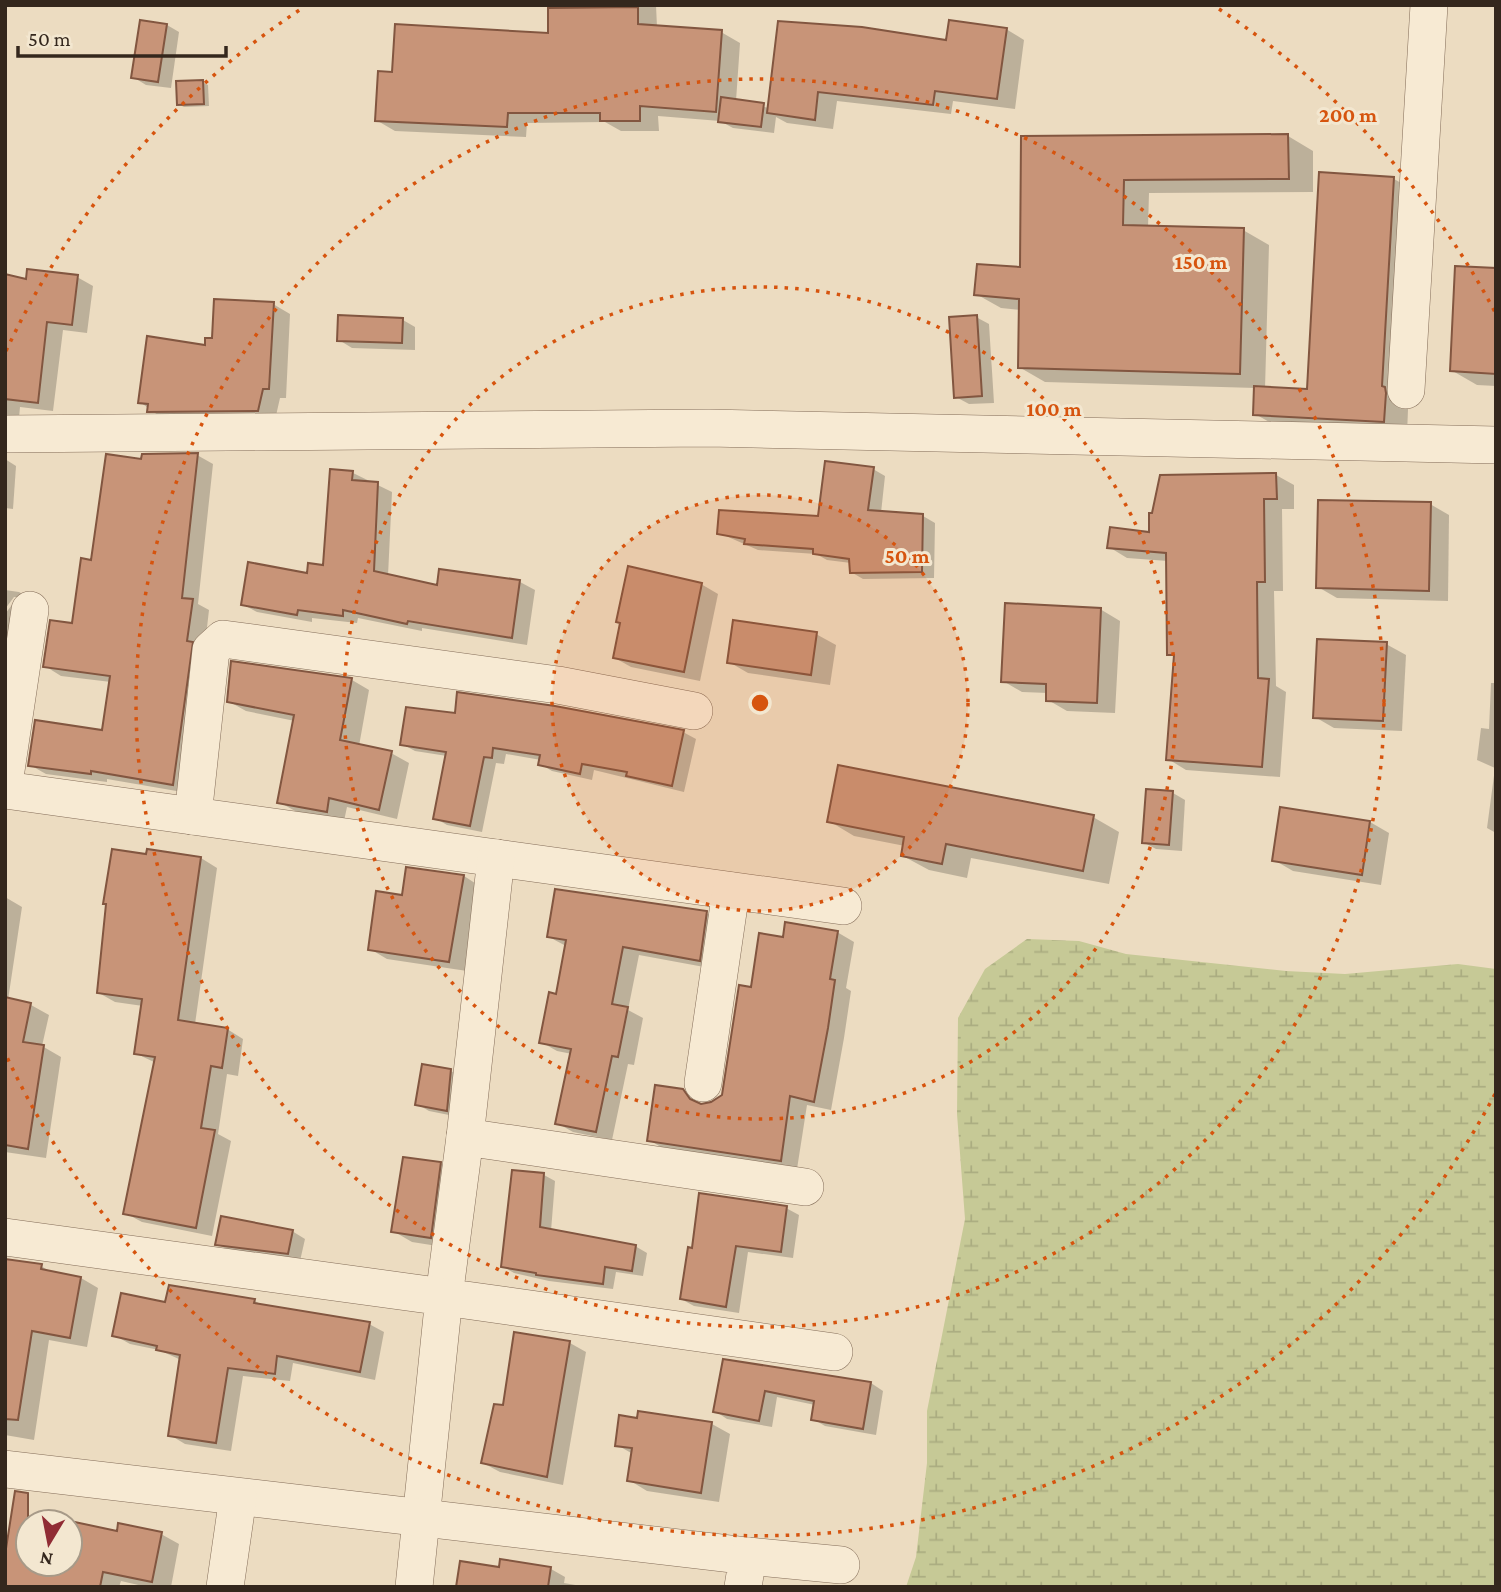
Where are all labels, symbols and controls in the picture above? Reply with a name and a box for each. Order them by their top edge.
scale bar [18,14,226,58]
text: 50 m [28,27,71,51]
text: 200 m [1319,103,1377,127]
text: 150 m [1175,250,1228,274]
text: 100 m [1026,397,1082,421]
text: 50 m [885,544,930,568]
centre of rings [748,691,772,715]
north arrow [14,1508,84,1578]
text: N [38,1548,54,1571]

